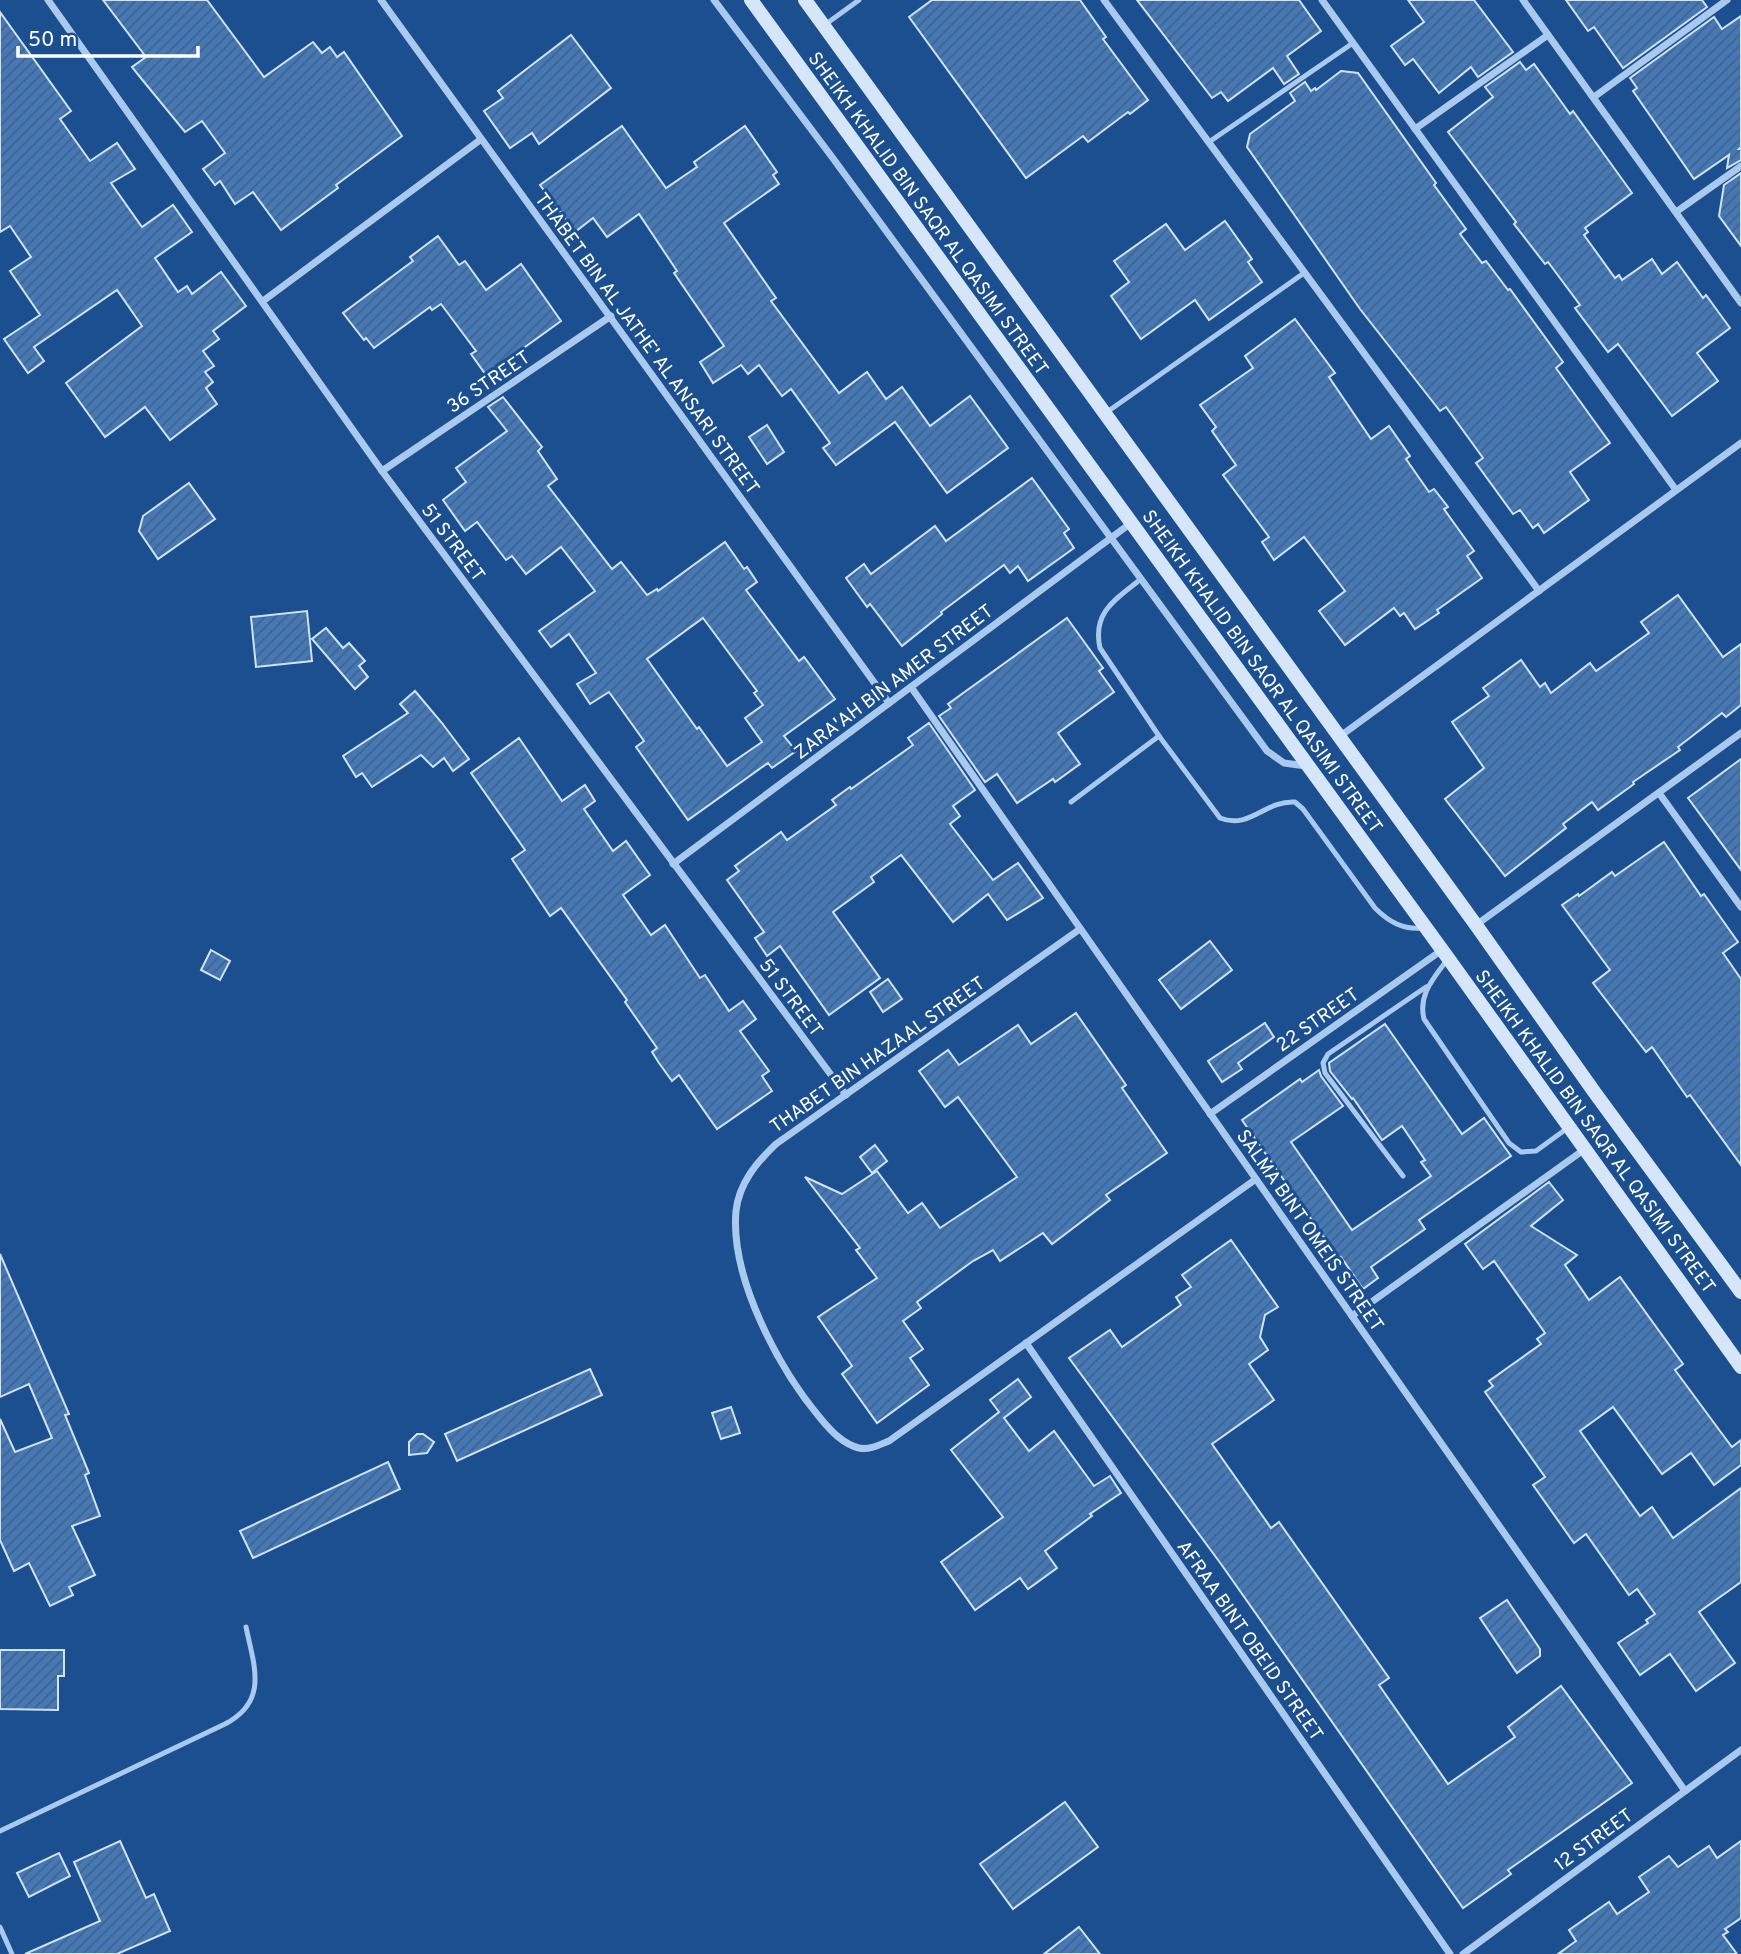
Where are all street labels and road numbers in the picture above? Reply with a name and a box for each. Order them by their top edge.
street label: SHEIKH KHALID BIN SAQR AL QASIMI STREET [802,48,1053,381]
street label: THABET BIN AL JATHE' AL ANSARI STREET [529,189,764,500]
street label: 36 STREET [443,346,535,419]
street label: 51 STREET [415,499,490,587]
street label: SHEIKH KHALID BIN SAQR AL QASIMI STREET [1136,506,1387,839]
street label: ZARA'AH BIN AMER STREET [790,600,999,765]
street label: 51 STREET [753,954,828,1042]
street label: SHEIKH KHALID BIN SAQR AL QASIMI STREET [1469,966,1720,1299]
street label: THABET BIN HAZAAL STREET [766,972,990,1139]
street label: 22 STREET [1272,983,1364,1058]
street label: SALMA BINT OMEIS STREET [1230,1126,1388,1337]
street label: AFRAA BINT OBEID STREET [1171,1536,1328,1746]
street label: 12 STREET [1550,1804,1638,1877]

